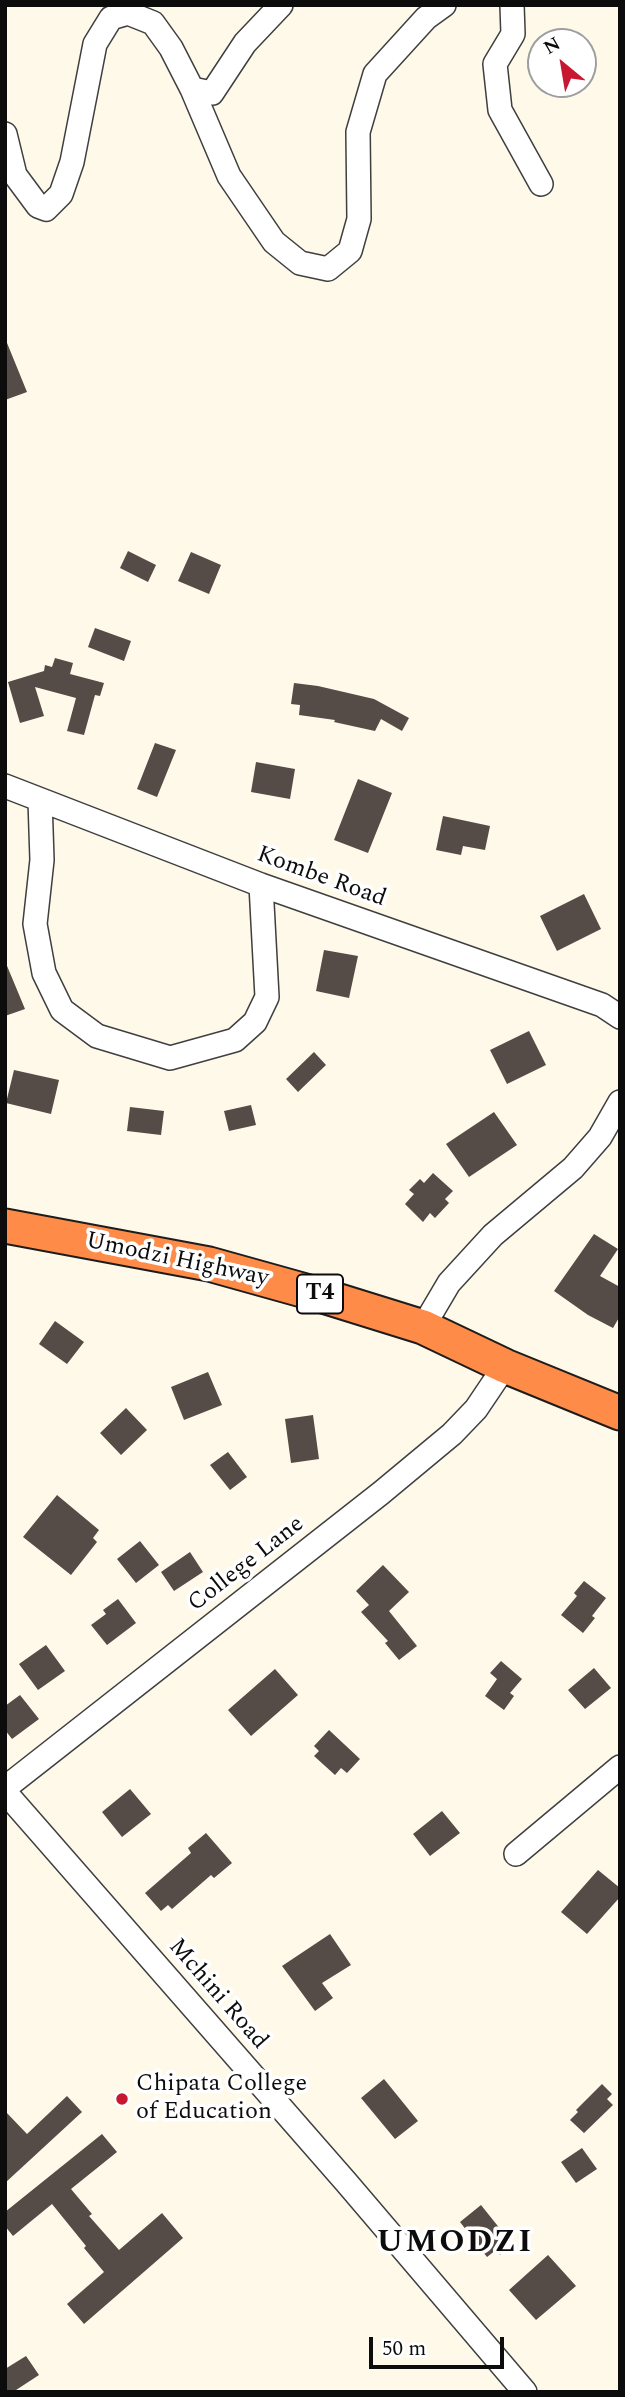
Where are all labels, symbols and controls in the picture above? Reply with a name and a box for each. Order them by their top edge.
north arrow [527,28,597,98]
text: N [538,30,566,63]
street label: Kombe Road [252,841,390,915]
street label: Umodzi Highway [83,1228,271,1294]
road number: T4 [297,1274,343,1314]
street label: College Lane [183,1511,311,1619]
street label: Mchini Road [161,1934,273,2056]
place label: Chipata College of Education [136,2071,307,2127]
marker: Chipata College of Education [114,2091,130,2107]
district label: UMODZI [377,2226,533,2264]
scale bar [373,2324,508,2368]
text: 50 m [382,2333,426,2365]

